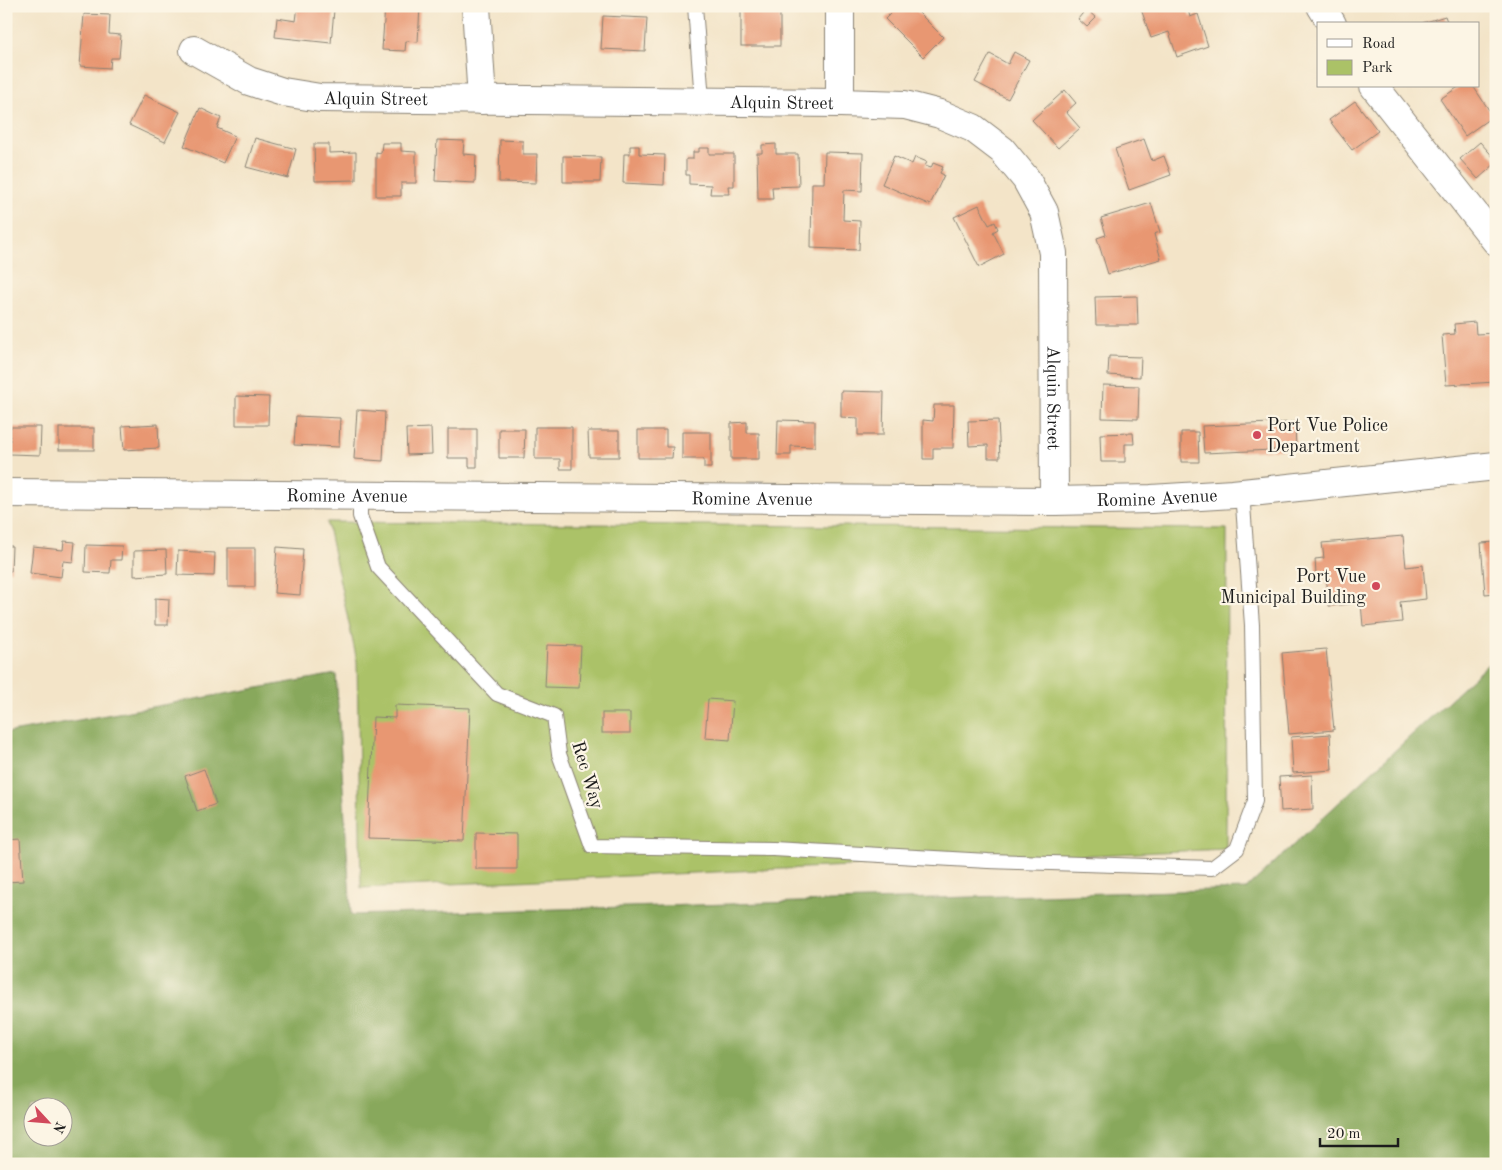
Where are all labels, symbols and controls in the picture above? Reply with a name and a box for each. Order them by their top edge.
legend [1317,22,1480,88]
text: Road [1362,37,1396,52]
text: Park [1362,61,1393,76]
street label: Alquin Street [323,90,428,109]
street label: Alquin Street [729,94,834,113]
street label: Alquin Street [1043,346,1062,450]
place label: Port Vue Police Department [1267,417,1388,456]
marker: Port Vue Police Department [1251,429,1263,441]
street label: Romine Avenue [286,487,408,506]
street label: Romine Avenue [1096,487,1218,510]
street label: Romine Avenue [691,490,813,509]
place label: Port Vue Municipal Building [1220,568,1366,607]
marker: Port Vue Municipal Building [1370,580,1382,592]
street label: Rec Way [568,739,606,812]
north arrow [22,1098,72,1148]
scale bar [1320,1115,1397,1147]
text: N [50,1119,67,1135]
text: 20 m [1327,1127,1361,1142]

